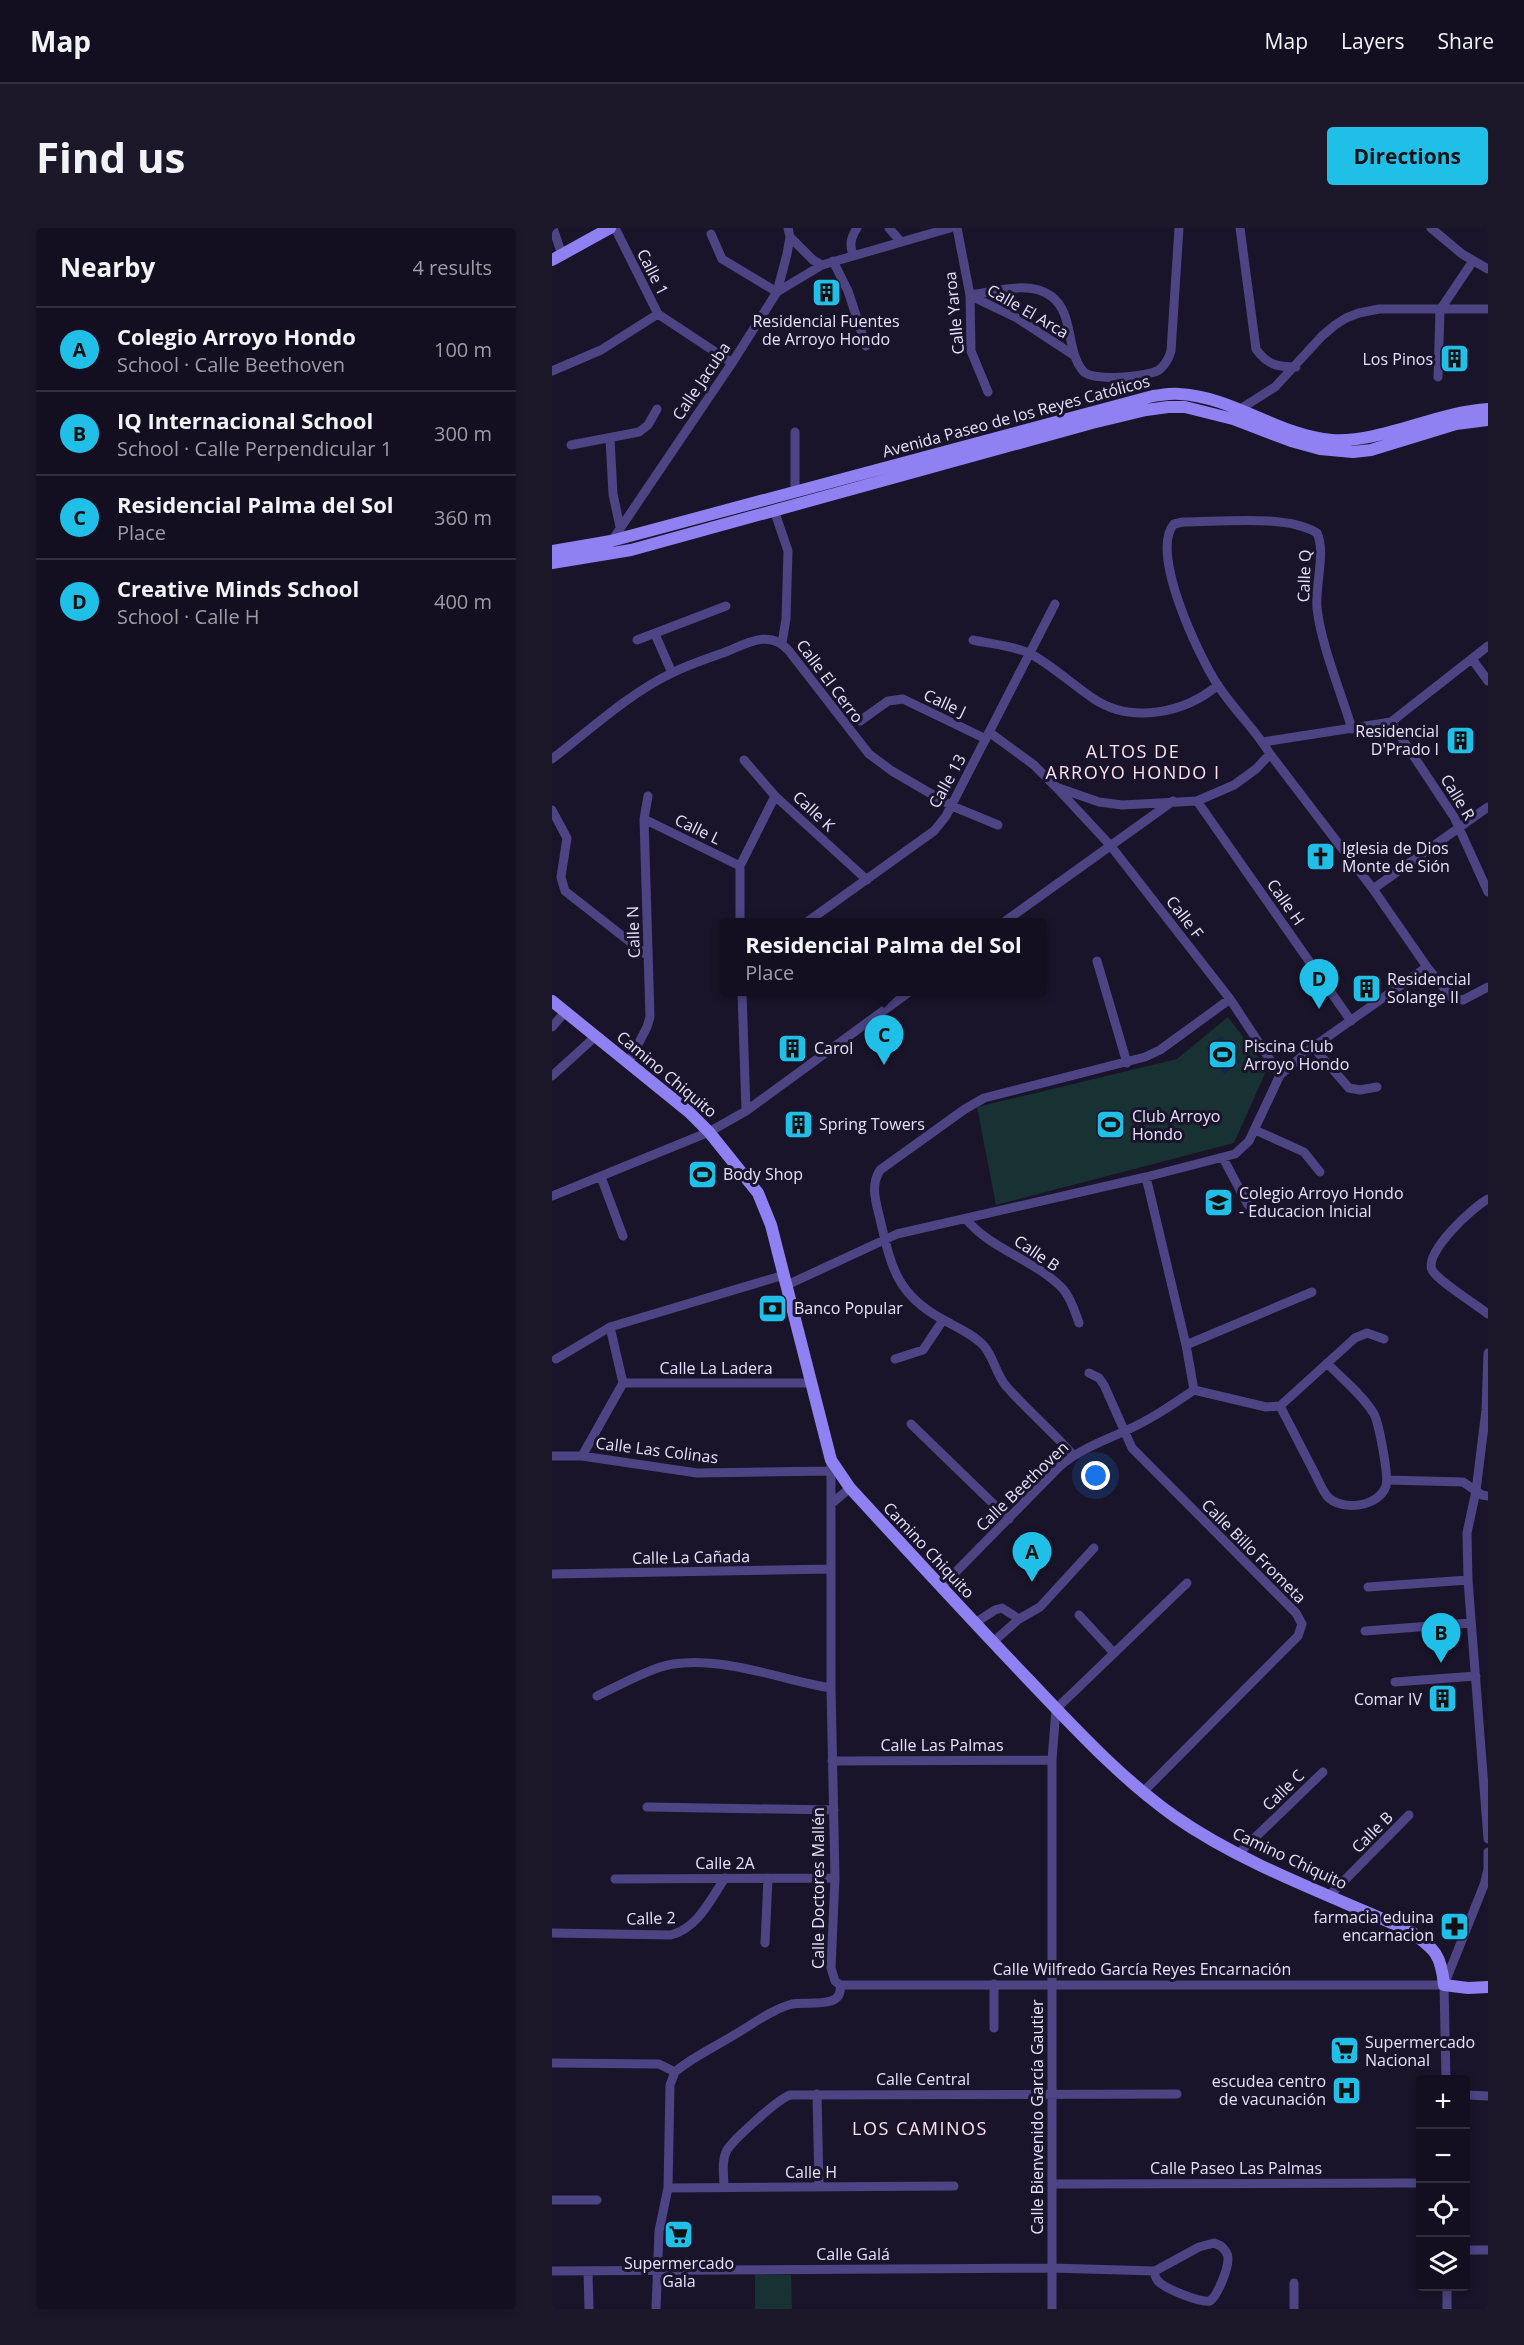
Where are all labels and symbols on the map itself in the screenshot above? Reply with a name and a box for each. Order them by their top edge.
street label: Calle 1 [632,245,674,299]
street label: Calle Yaroa [939,271,969,355]
building icon: Residencial Fuentes de Arroyo Hondo [810,277,842,309]
street label: Calle El Arca [983,279,1073,343]
place label: Residencial Fuentes de Arroyo Hondo [752,310,900,350]
street label: Calle Jacuba [667,338,735,424]
building icon: Los Pinos [1438,343,1470,375]
place label: Los Pinos [1363,348,1433,370]
street label: Avenida Paseo de los Reyes Católicos [880,370,1152,462]
street label: Calle Q [1292,549,1316,603]
street label: Calle El Cerro [791,635,869,727]
street label: Calle J [920,684,970,722]
place label: Residencial D'Prado I [1355,720,1439,760]
building icon: Residencial D'Prado I [1444,724,1476,756]
district label: ALTOS DE ARROYO HONDO I [1046,739,1220,784]
street label: Calle 13 [923,750,971,812]
street label: Calle R [1436,770,1480,824]
street label: Calle K [788,786,840,836]
street label: Calle L [671,808,725,850]
place label: Iglesia de Dios Monte de Sión [1342,837,1450,877]
church icon: Iglesia de Dios Monte de Sión [1305,841,1337,873]
street label: Calle H [1262,874,1310,930]
street label: Calle F [1161,891,1209,943]
street label: Calle N [621,906,645,958]
pin: D [1300,960,1338,1009]
place label: Residencial Solange II [1387,968,1471,1008]
building icon: Residencial Solange II [1350,972,1382,1004]
pin: C [864,1016,904,1065]
street label: Camino Chiquito [612,1026,722,1122]
building icon: Carol [777,1032,809,1064]
place label: Piscina Club Arroyo Hondo [1244,1035,1349,1075]
place label: Carol [814,1037,853,1059]
sports icon: Piscina Club Arroyo Hondo [1207,1039,1239,1071]
place label: Club Arroyo Hondo [1132,1105,1220,1145]
building icon: Spring Towers [782,1108,814,1140]
sports icon: Club Arroyo Hondo [1095,1109,1127,1141]
place label: Spring Towers [819,1113,925,1135]
sports icon: Body Shop [686,1158,718,1190]
place label: Body Shop [723,1163,803,1185]
place label: Colegio Arroyo Hondo - Educacion Inicial [1239,1182,1404,1222]
school or university icon: Colegio Arroyo Hondo - Educacion Inicial [1202,1186,1234,1218]
street label: Calle B [1010,1230,1064,1276]
bank icon: Banco Popular [757,1292,789,1324]
place label: Banco Popular [794,1297,903,1319]
street label: Calle La Ladera [659,1357,773,1379]
street label: Calle Las Colinas [594,1432,720,1468]
street label: Calle Beethoven [971,1436,1073,1536]
your location [1081,1461,1110,1490]
street label: Calle Billo Frometa [1197,1494,1311,1608]
street label: Camino Chiquito [879,1497,979,1603]
pin: A [1012,1532,1052,1582]
street label: Calle La Cañada [632,1545,750,1569]
pin: B [1422,1614,1460,1663]
building icon: Comar IV [1427,1683,1459,1715]
place label: Comar IV [1354,1688,1422,1710]
street label: Calle Las Palmas [880,1734,1004,1756]
street label: Calle C [1257,1765,1309,1815]
street label: Calle B [1346,1806,1398,1858]
street label: Calle Doctores Mallén [807,1807,829,1969]
street label: Camino Chiquito [1229,1822,1351,1894]
street label: Calle 2A [695,1852,756,1874]
street label: Calle 2 [626,1906,676,1930]
place label: farmacia eduina encarnacion [1313,1906,1434,1946]
pharmacy icon: farmacia eduina encarnacion [1439,1910,1471,1942]
street label: Calle Wilfredo García Reyes Encarnación [993,1958,1291,1980]
street label: Calle Bienvenido García Gautier [1026,1999,1048,2235]
place label: Supermercado Nacional [1365,2031,1475,2071]
supermarket icon: Supermercado Nacional [1328,2035,1360,2067]
street label: Calle Central [876,2068,970,2090]
place label: escudea centro de vacunación [1212,2070,1326,2110]
hospital icon: escudea centro de vacunación [1331,2074,1363,2106]
district label: LOS CAMINOS [852,2116,988,2140]
street label: Calle Paseo Las Palmas [1150,2157,1322,2179]
street label: Calle H [785,2161,837,2183]
supermarket icon: Supermercado Gala [663,2219,695,2251]
street label: Calle Galá [816,2243,890,2265]
place label: Supermercado Gala [624,2252,734,2292]

